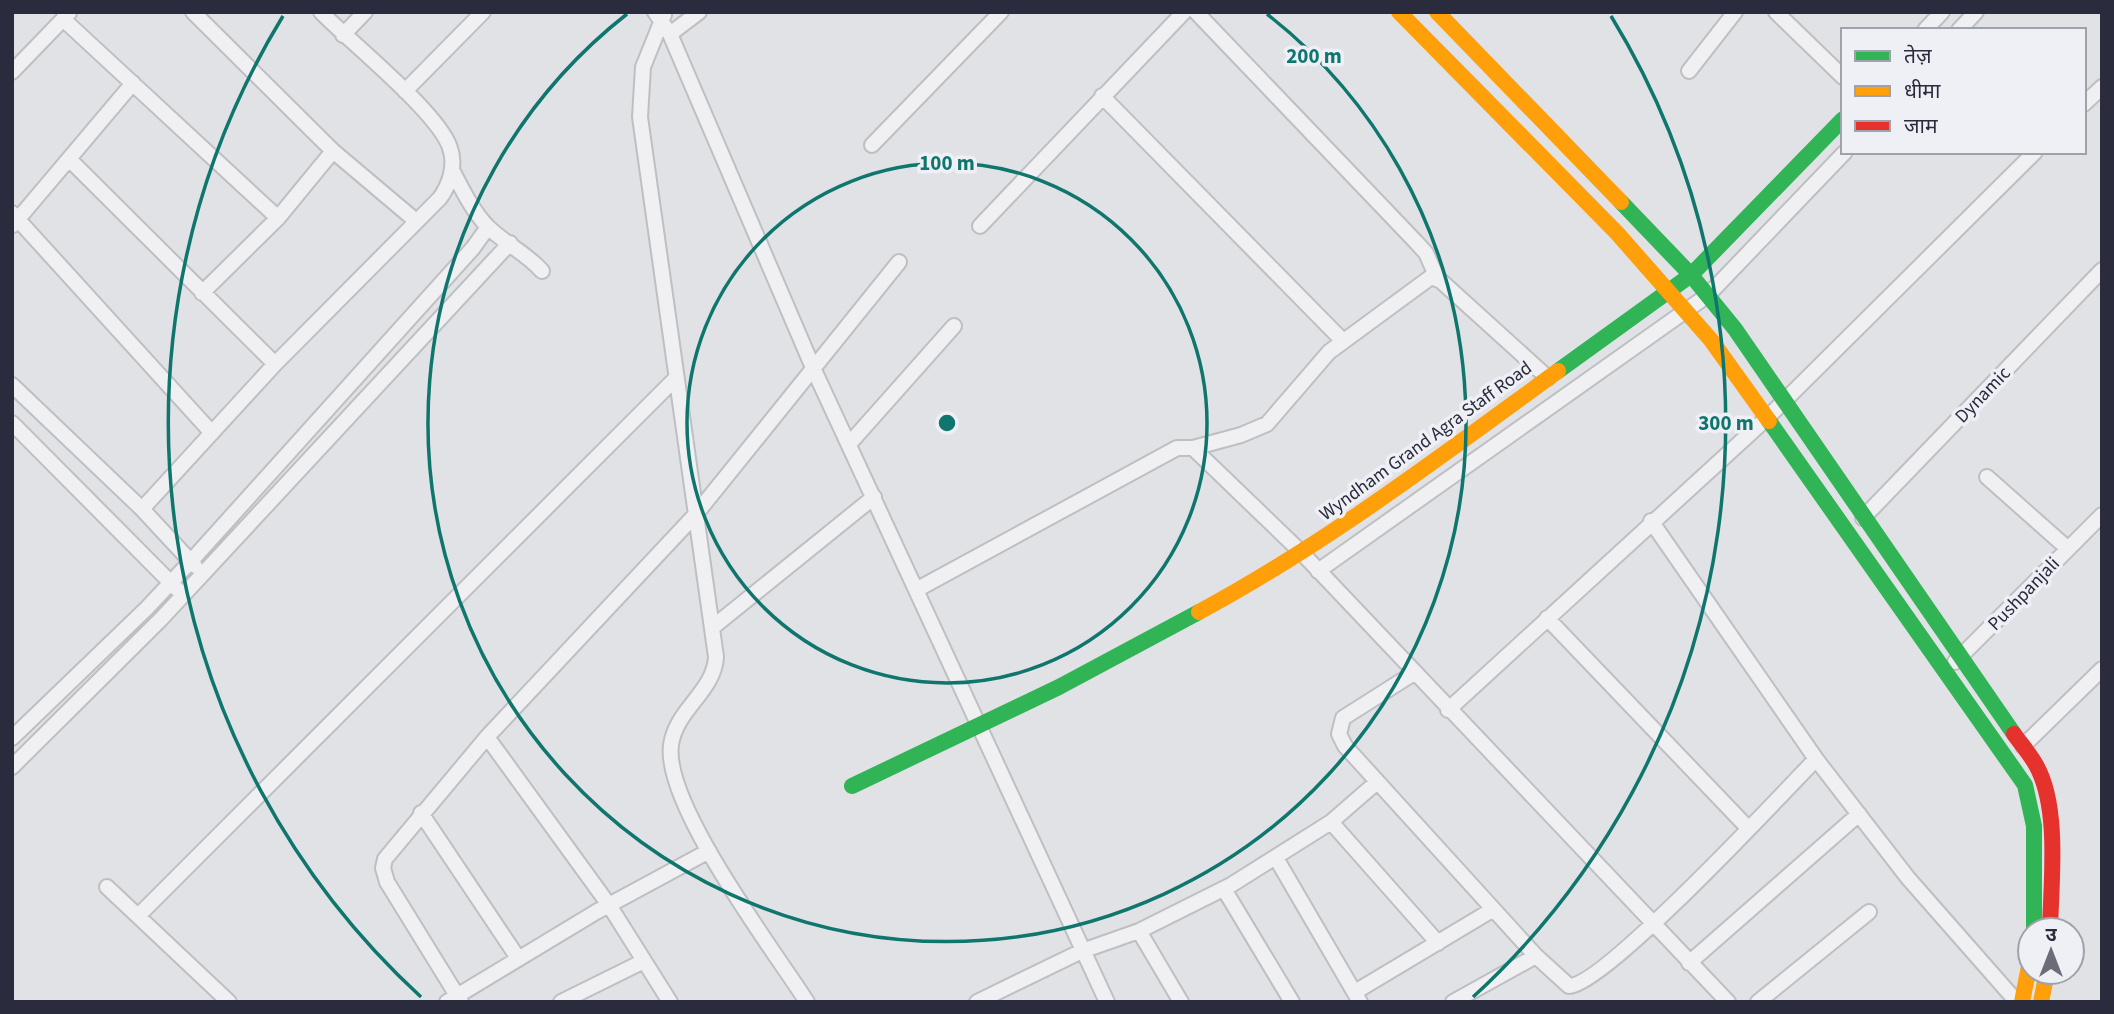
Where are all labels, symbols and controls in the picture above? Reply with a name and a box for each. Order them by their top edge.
legend [1841,28,2086,154]
text: 200 m [1286,41,1342,71]
text: तेज़ [1904,41,1932,71]
text: धीमा [1904,76,1941,106]
text: जाम [1904,111,1938,141]
text: 100 m [919,148,975,178]
street label: Wyndham Grand Agra Staff Road [1314,355,1538,528]
street label: Dynamic [1949,360,2017,429]
text: 300 m [1698,408,1754,438]
centre of rings [935,411,959,435]
street label: Pushpanjali [1982,551,2066,637]
north arrow [2016,916,2086,986]
text: उ [2045,922,2057,949]

